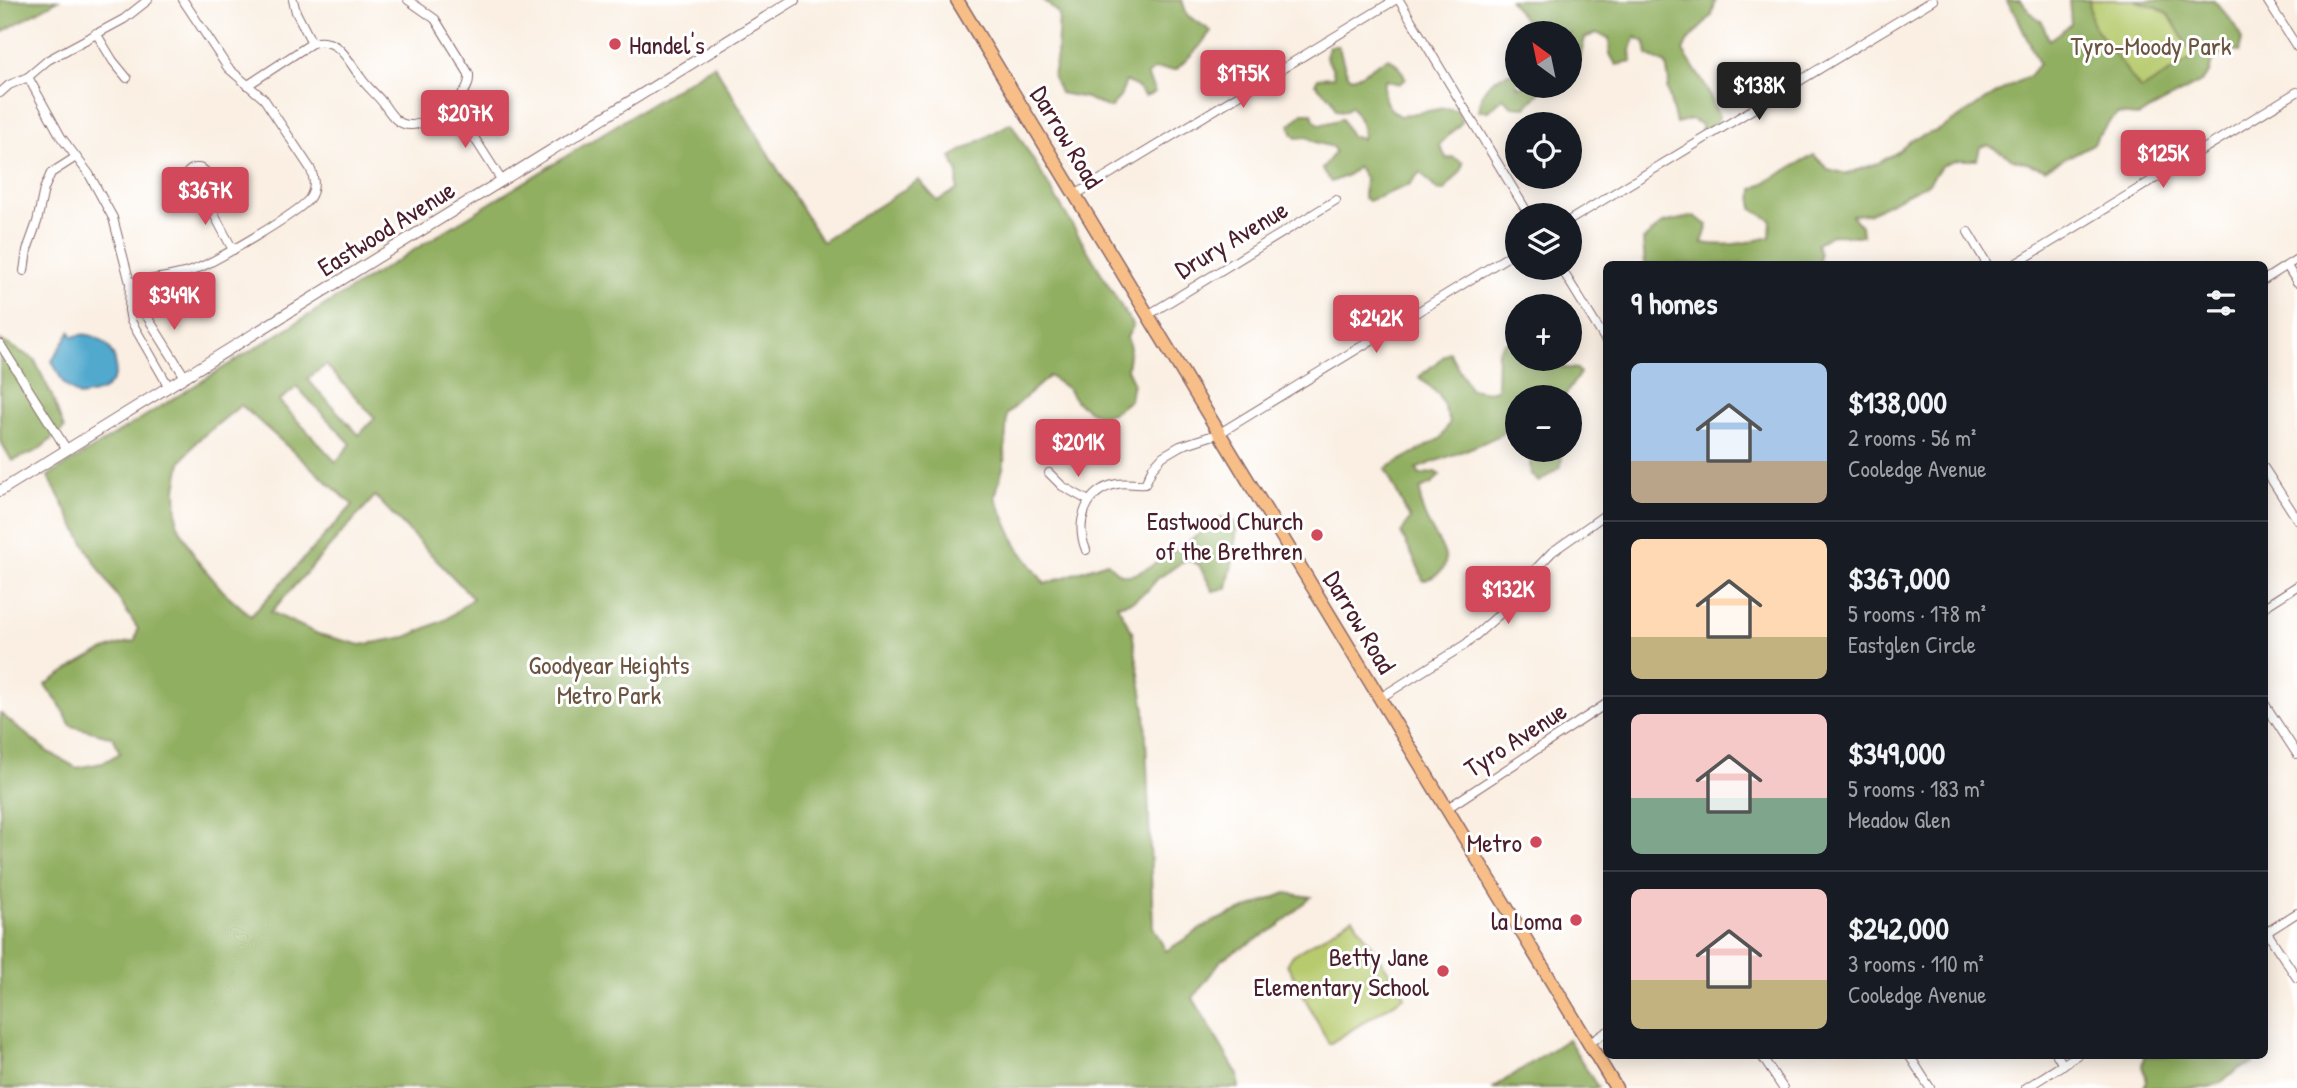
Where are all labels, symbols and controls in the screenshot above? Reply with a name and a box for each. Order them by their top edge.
north arrow [1505,21,1582,98]
map controls [1505,21,1582,462]
place label: Handel's [629,27,705,62]
park label: Tyro-Moody Park [2070,28,2232,63]
marker: Handel's [607,36,623,52]
pin: $175K [1194,50,1292,110]
text: $175K [1216,57,1270,88]
pin: $138K [1710,62,1808,122]
text: $138K [1733,69,1785,100]
street label: Darrow Road [1023,79,1111,195]
pin: $207K [416,90,514,150]
text: $207K [437,97,493,128]
button: locate [1505,112,1582,189]
pin: $125K [2114,130,2212,190]
text: $125K [2137,137,2189,168]
pin: $367K [156,168,254,227]
street label: Eastwood Avenue [311,172,461,284]
text: $367K [178,174,232,205]
street label: Drury Avenue [1168,192,1294,286]
button: layers [1505,203,1582,280]
pin: $349K [125,272,223,332]
text: $349K [148,279,200,310]
text: 9 homes [1631,283,1718,323]
icon: filters [2202,284,2240,322]
button: + [1505,294,1582,371]
pin: $242K [1327,296,1425,355]
text: $242K [1349,302,1403,333]
text: $138,000 [1848,382,1947,422]
button: − [1505,385,1582,462]
icon: home [1687,391,1771,475]
pin: $201K [1029,420,1127,479]
text: 2 rooms · 56 m² [1848,422,1976,453]
text: $201K [1051,426,1105,457]
text: Cooledge Avenue [1848,453,1986,484]
place label: Eastwood Church of the Brethren [1147,503,1303,568]
marker: Eastwood Church of the Brethren [1309,527,1325,543]
text: $367,000 [1848,558,1950,598]
street label: Darrow Road [1316,564,1404,680]
pin: $132K [1459,566,1557,626]
icon: home [1687,567,1771,651]
text: $132K [1481,573,1535,604]
text: 5 rooms · 178 m² [1848,598,1986,629]
text: Eastglen Circle [1848,629,1976,660]
park label: Goodyear Heights Metro Park [529,647,689,712]
street label: Tyro Avenue [1457,693,1573,785]
text: $349,000 [1848,733,1945,773]
icon: home [1687,742,1771,826]
text: 5 rooms · 183 m² [1848,773,1985,804]
text: Meadow Glen [1848,804,1951,835]
place label: Metro [1467,825,1522,860]
marker: Metro [1528,834,1544,850]
place label: la Loma [1491,903,1562,938]
text: $242,000 [1848,908,1949,948]
marker: la Loma [1568,912,1584,928]
icon: home [1687,917,1771,1001]
place label: Betty Jane Elementary School [1254,939,1429,1004]
text: 3 rooms · 110 m² [1848,948,1984,979]
marker: Betty Jane Elementary School [1435,963,1451,979]
text: Cooledge Avenue [1848,979,1986,1010]

